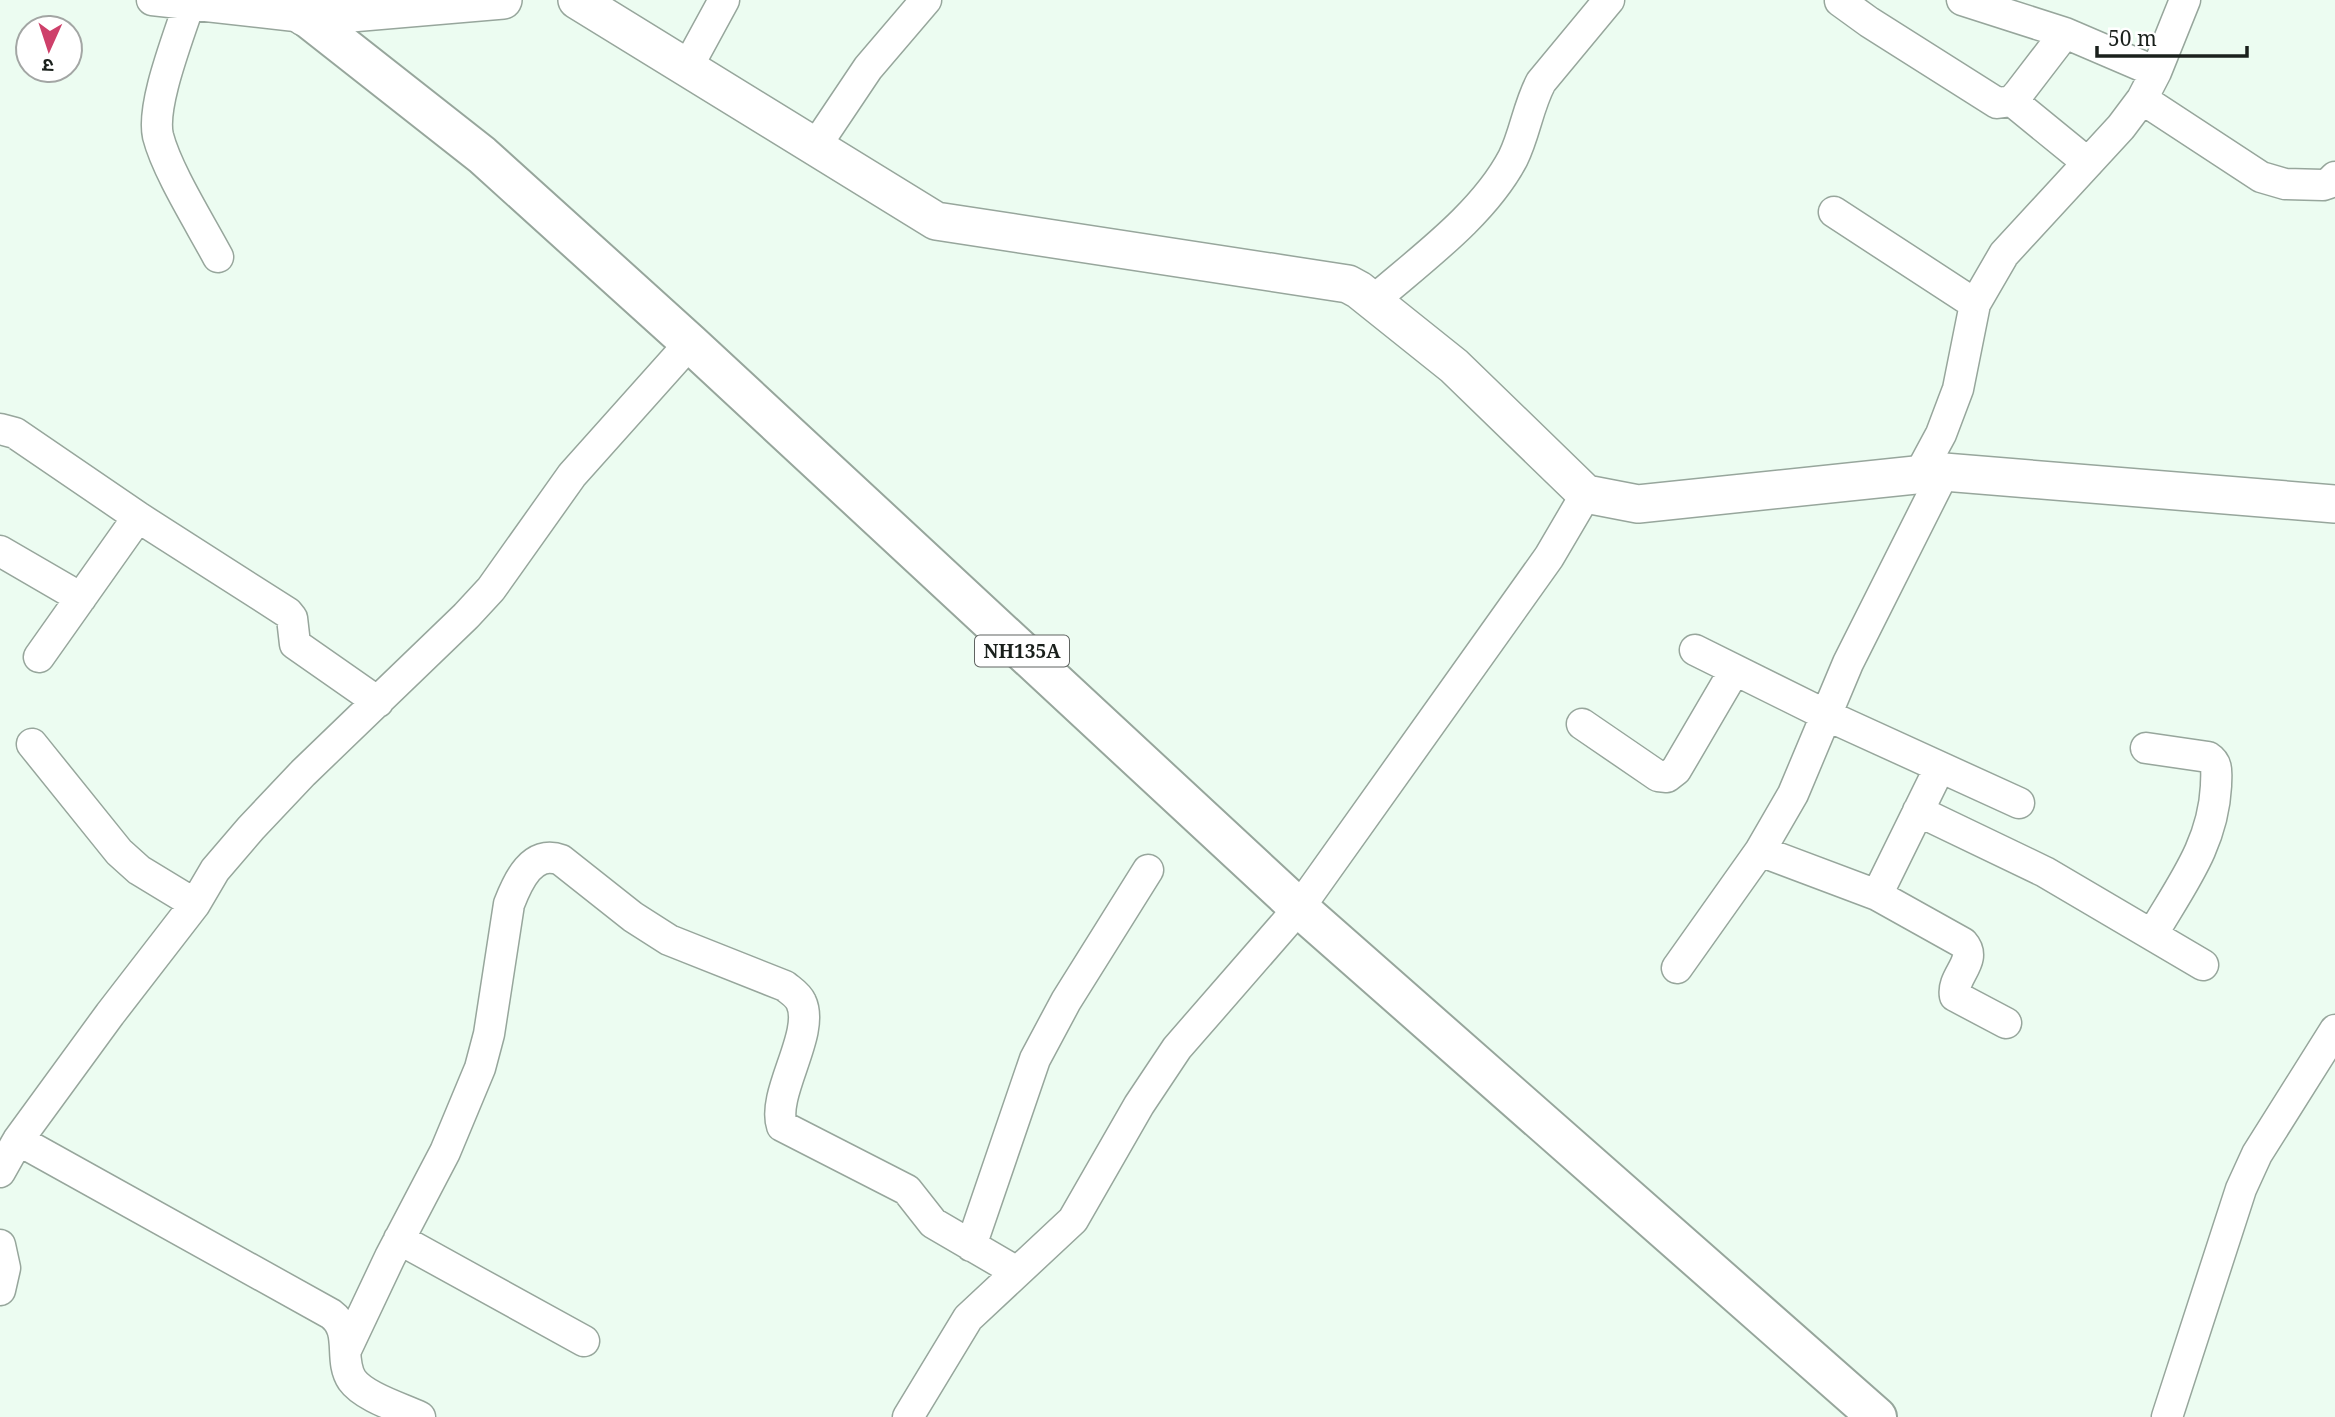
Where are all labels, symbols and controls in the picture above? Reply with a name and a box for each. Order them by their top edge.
north arrow [14,14,84,84]
scale bar [2097,14,2248,58]
text: 50 m [2108,24,2157,52]
text: उ [41,53,54,79]
road number: NH135A [975,636,1069,666]

